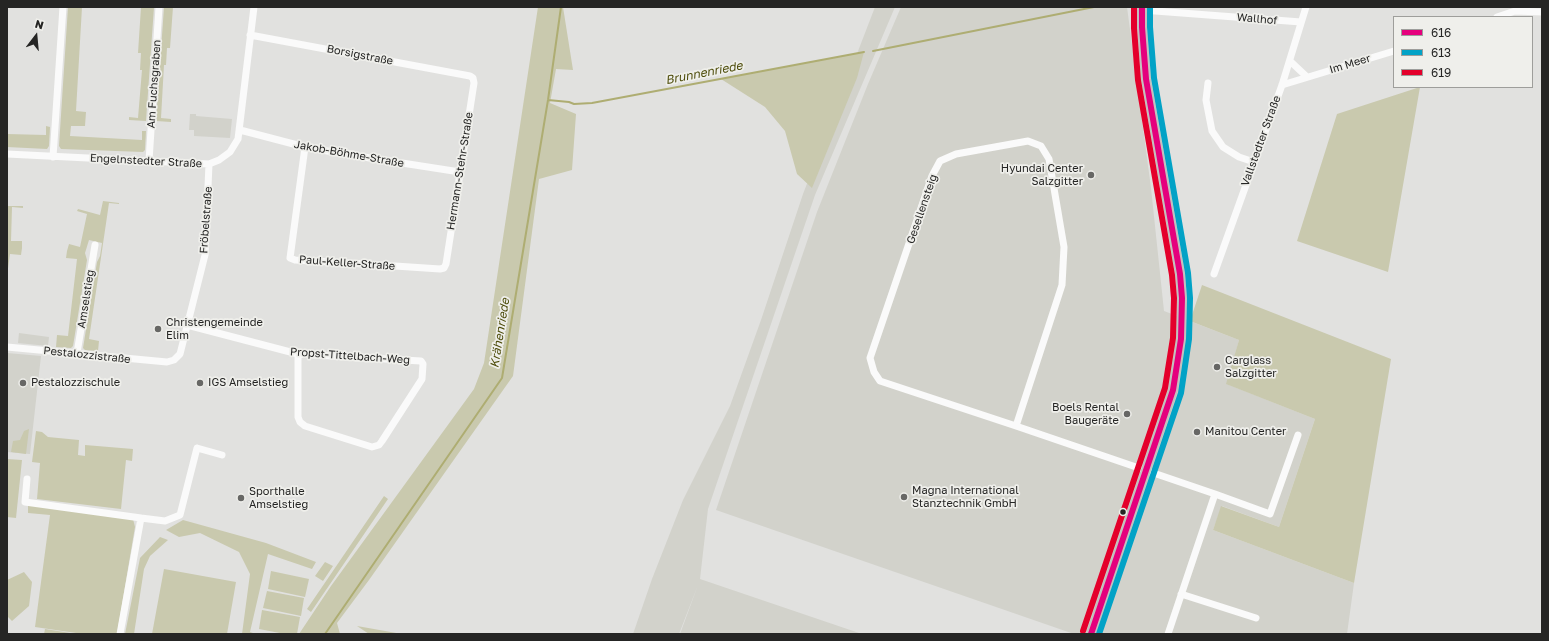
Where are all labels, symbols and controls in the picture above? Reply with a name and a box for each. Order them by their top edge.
street label: Wallhof [1236,11,1278,27]
north arrow [16,16,56,56]
legend [1393,16,1533,88]
text: N [34,17,45,31]
text: 616 [1431,25,1451,40]
street label: Am Fuchsgraben [144,39,164,129]
street label: Borsigstraße [326,42,394,68]
text: 613 [1431,45,1451,60]
street label: Im Meer [1328,51,1372,77]
water label: Brunnenriede [664,58,744,88]
text: 619 [1431,65,1451,80]
street label: Vallstedter Straße [1238,94,1284,188]
street label: Hermann-Stehr-Straße [444,111,476,231]
street label: Jakob-Böhme-Straße [293,138,405,170]
street label: Engelnstedter Straße [89,151,203,171]
place label: Hyundai Center Salzgitter [1001,162,1083,188]
marker: Hyundai Center Salzgitter [1086,170,1096,180]
street label: Gesellensteig [904,172,940,246]
street label: Fröbelstraße [197,186,215,254]
street label: Paul-Keller-Straße [298,253,396,273]
street label: Amselstieg [75,269,97,329]
water label: Krähenriede [487,297,513,369]
place label: Christengemeinde Elim [166,316,263,342]
marker: Christengemeinde Elim [153,324,163,334]
street label: Pestalozzistraße [43,344,131,366]
street label: Propst-Tittelbach-Weg [290,345,410,367]
place label: Carglass Salzgitter [1225,354,1277,380]
marker: Carglass Salzgitter [1212,362,1222,372]
place label: Pestalozzischule [31,376,120,390]
place label: IGS Amselstieg [208,376,288,390]
marker: Pestalozzischule [18,378,28,388]
marker: IGS Amselstieg [195,378,205,388]
place label: Boels Rental Baugeräte [1052,401,1119,427]
marker: Boels Rental Baugeräte [1122,409,1132,419]
place label: Manitou Center [1205,425,1286,439]
marker: Manitou Center [1192,427,1202,437]
place label: Magna International Stanztechnik GmbH [912,484,1019,510]
place label: Sporthalle Amselstieg [249,485,308,511]
marker: Magna International Stanztechnik GmbH [899,492,909,502]
marker: Sporthalle Amselstieg [236,493,246,503]
unlabelled marker [1118,507,1128,517]

